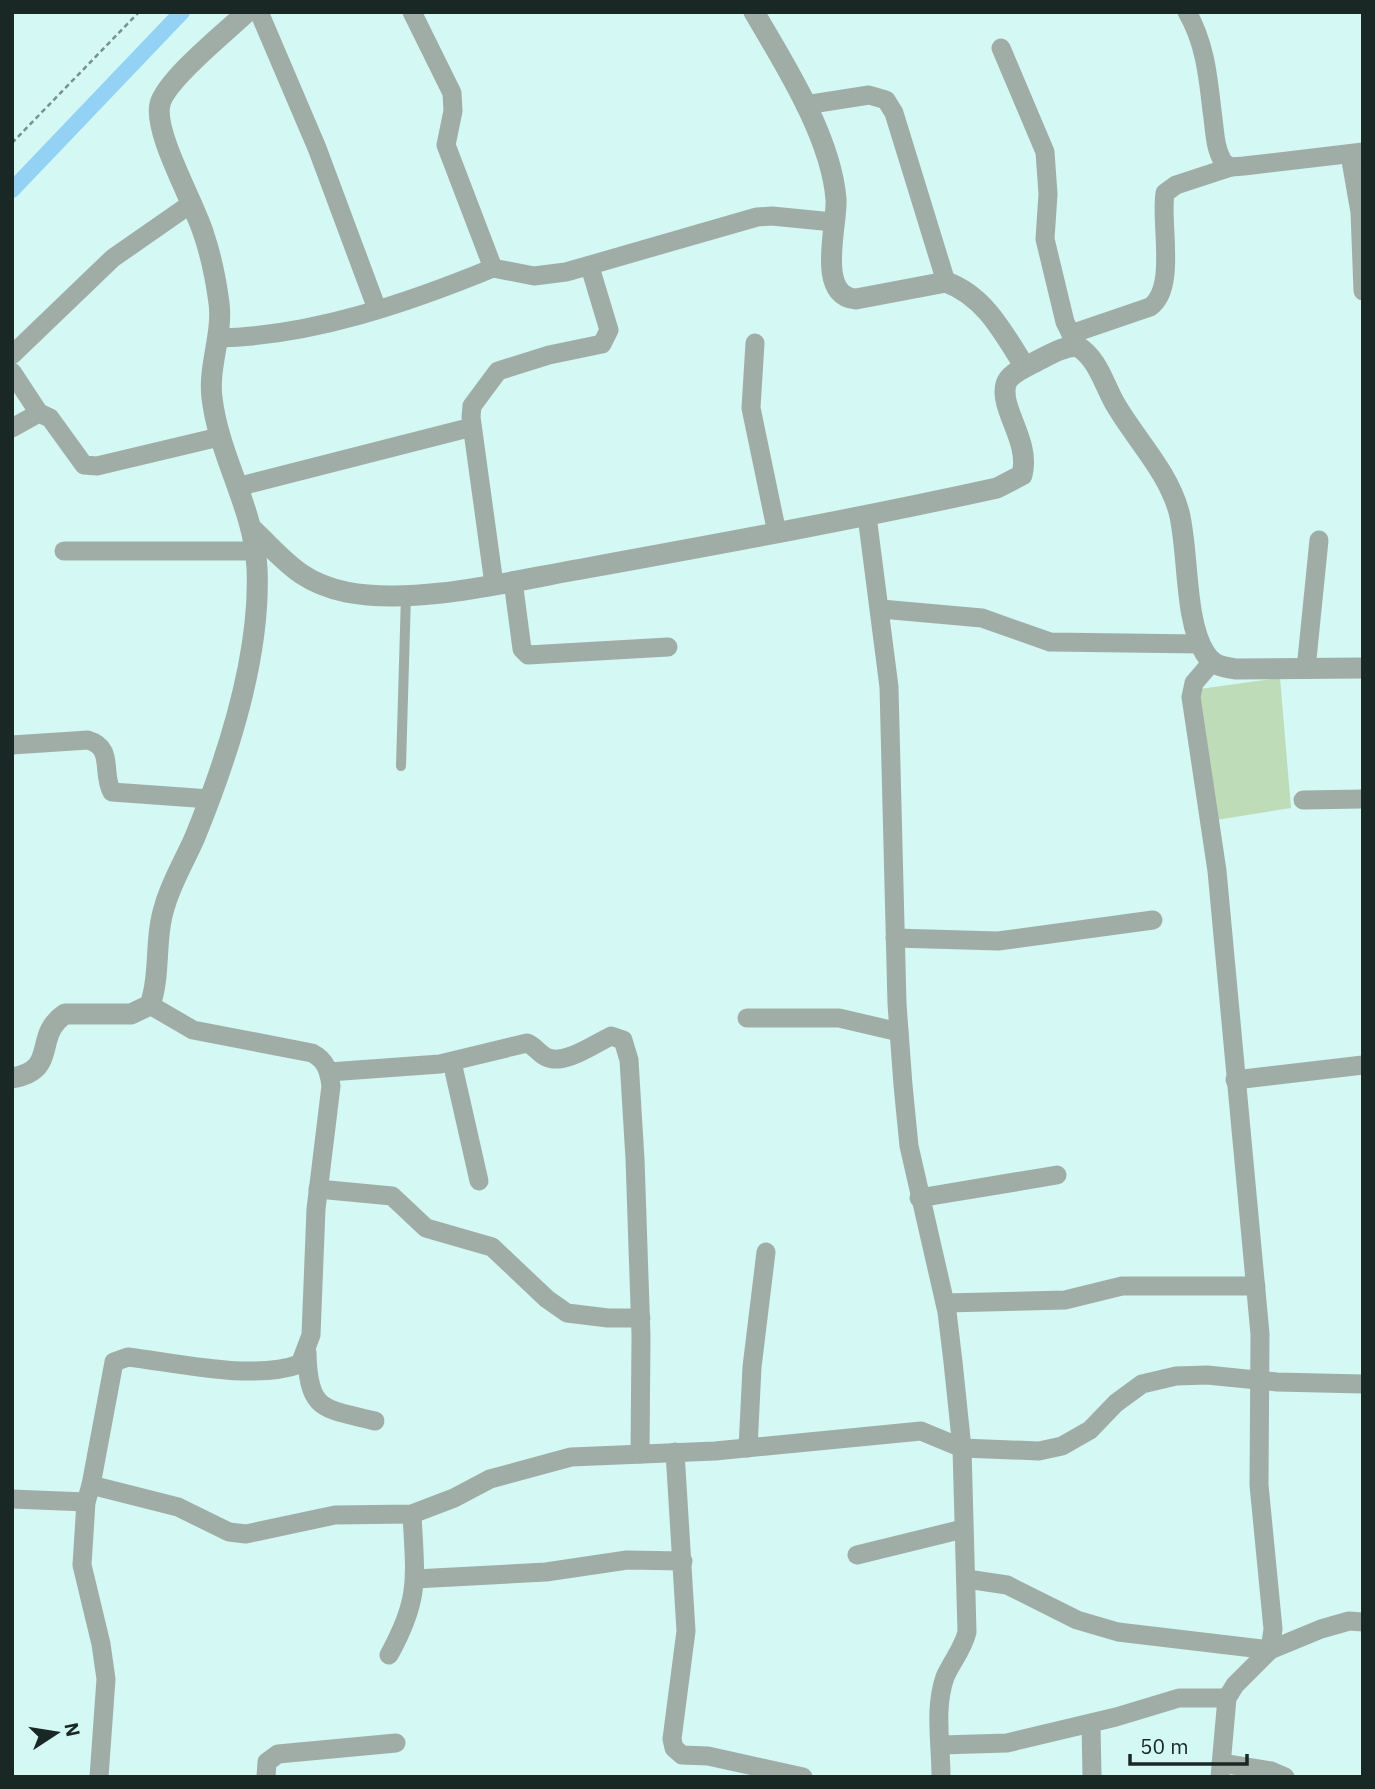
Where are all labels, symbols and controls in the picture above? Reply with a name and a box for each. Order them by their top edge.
north arrow [21,1698,91,1768]
text: N [59,1720,86,1739]
scale bar [1130,1722,1247,1766]
text: 50 m [1140,1732,1189,1760]

